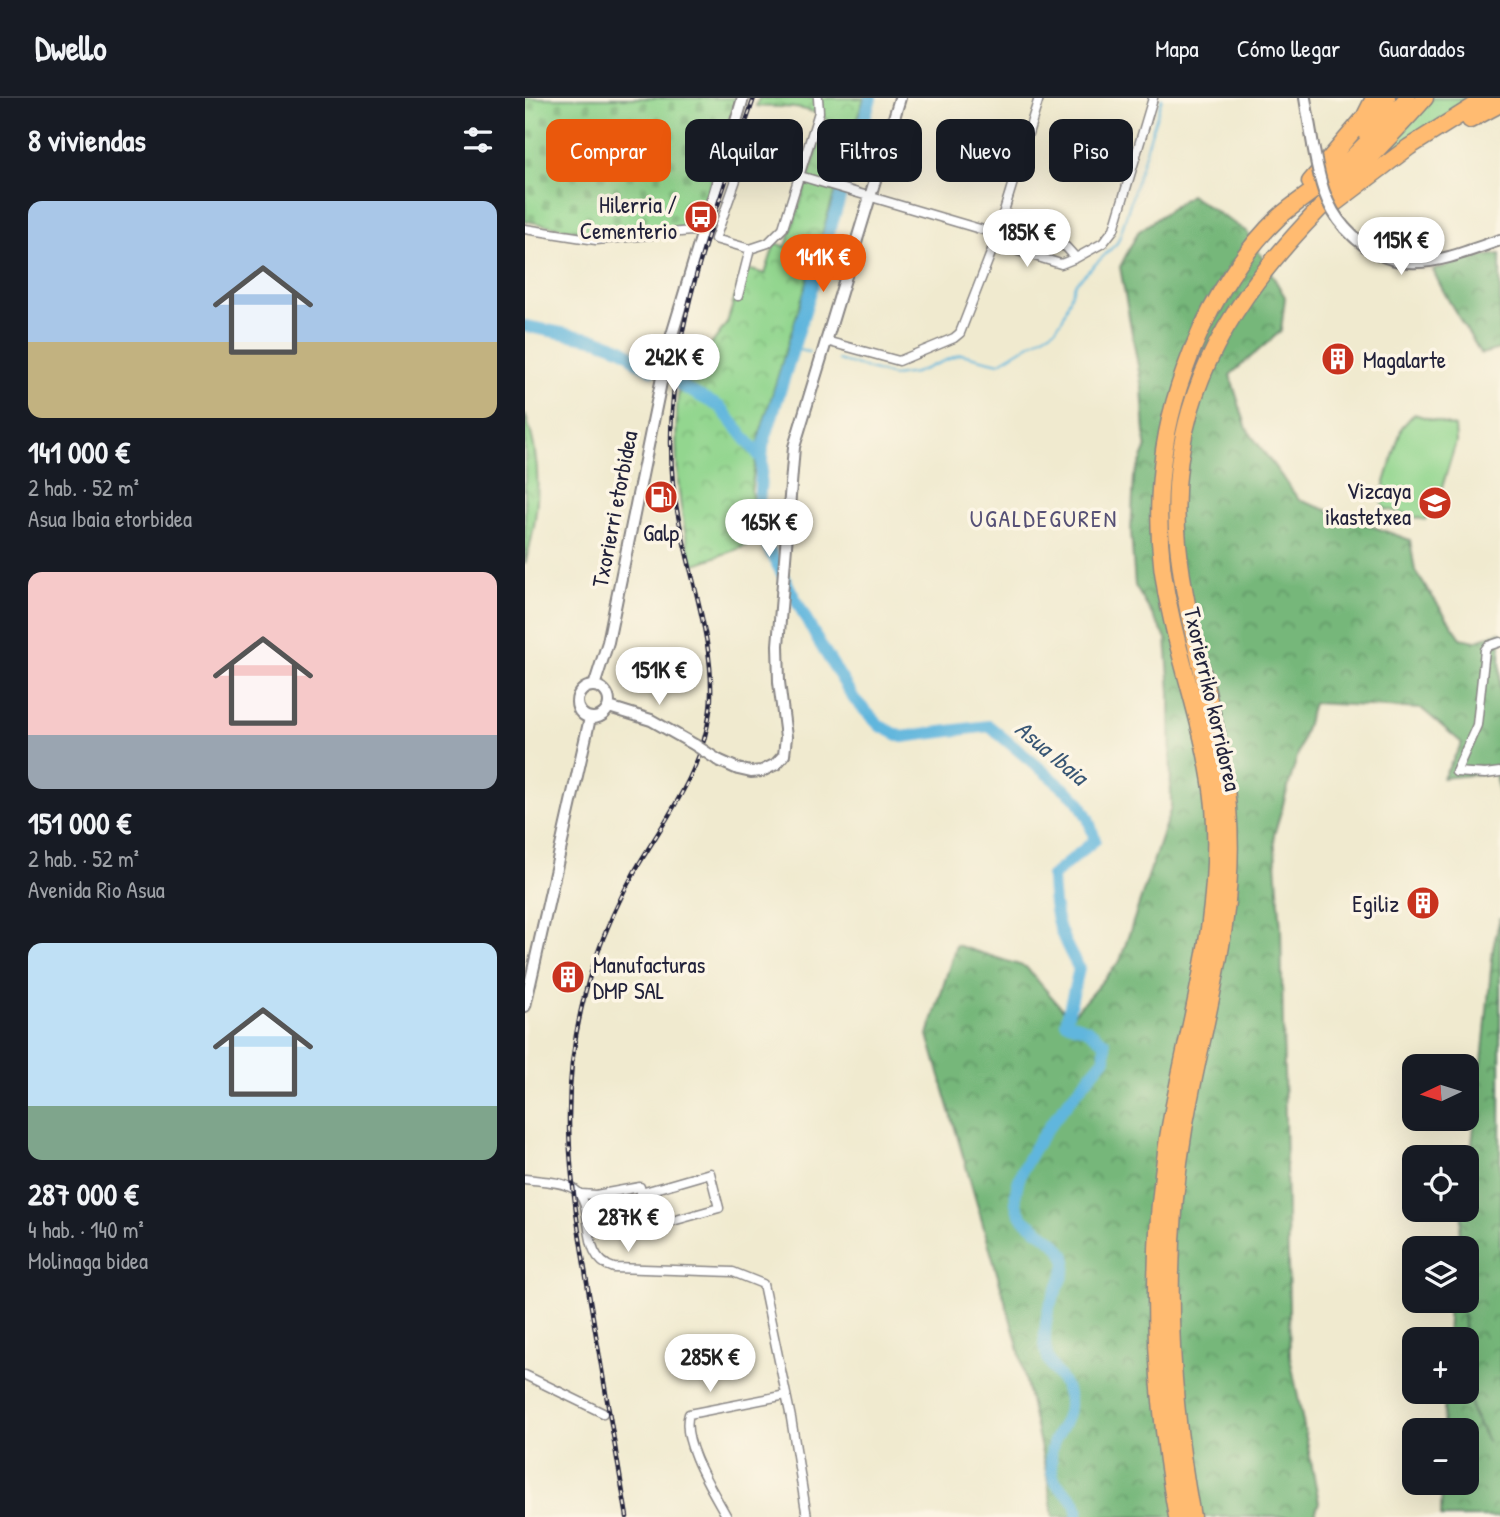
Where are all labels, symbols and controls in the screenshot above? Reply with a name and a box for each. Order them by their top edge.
text: Dwello [35,26,107,70]
text: Mapa [1155,32,1199,64]
text: Cómo llegar [1237,32,1340,64]
text: Guardados [1378,32,1465,64]
chip: Comprar [546,119,671,182]
chip: Alquilar [685,119,803,182]
chip: Filtros [817,119,922,182]
chip: Nuevo [936,119,1035,182]
chip: Piso [1049,119,1133,182]
text: 8 viviendas [28,120,146,160]
icon: filters [459,121,497,159]
place label: Hilerria / Cementerio [580,189,677,246]
bus stop icon: Hilerria / Cementerio [682,198,720,236]
pin: 185K € [970,209,1084,269]
text: 185K € [999,216,1055,247]
pin: 115K € [1344,218,1458,277]
text: 115K € [1374,224,1428,255]
pin: 141K € [766,234,880,294]
text: 141K € [796,241,850,272]
icon: home [200,247,326,373]
pin: 242K € [617,334,731,394]
building icon: Magalarte [1319,340,1357,378]
text: 242K € [645,341,703,372]
place label: Magalarte [1363,344,1446,375]
street label: Txorierri etorbidea [584,428,644,590]
text: 141 000 € [28,432,130,472]
text: 2 hab. · 52 m² [28,472,139,503]
place label: Vizcaya ikastetxea [1325,475,1411,532]
fuel station icon: Galp [642,478,680,516]
school or university icon: Vizcaya ikastetxea [1416,484,1454,522]
pin: 165K € [712,500,826,559]
district label: UGALDEGUREN [970,502,1118,534]
text: Asua Ibaia etorbidea [28,503,192,534]
text: 165K € [741,506,797,537]
place label: Galp [643,517,679,548]
street label: Txorierriko korridorea [1177,604,1249,794]
icon: home [200,618,326,744]
pin: 151K € [602,648,716,707]
text: 151K € [632,654,686,685]
water label: Asua Ibaia [1009,712,1097,793]
text: 151 000 € [28,803,131,843]
text: 2 hab. · 52 m² [28,843,139,874]
text: Avenida Rio Asua [28,874,165,905]
building icon: Egiliz [1404,884,1442,922]
place label: Egiliz [1352,888,1399,919]
place label: Manufacturas DMP SAL [593,949,705,1006]
building icon: Manufacturas DMP SAL [549,958,587,996]
icon: home [200,989,326,1115]
north arrow [1402,1054,1479,1130]
map controls [1402,1054,1479,1495]
button: locate [1402,1145,1479,1222]
text: 287 000 € [28,1174,138,1214]
pin: 287K € [571,1194,685,1254]
text: 287K € [598,1201,658,1232]
text: 4 hab. · 140 m² [28,1214,144,1245]
button: layers [1402,1236,1479,1313]
text: Molinaga bidea [28,1245,148,1276]
button: + [1402,1327,1479,1404]
pin: 285K € [653,1334,767,1394]
text: 285K € [681,1341,739,1372]
button: − [1402,1418,1479,1495]

